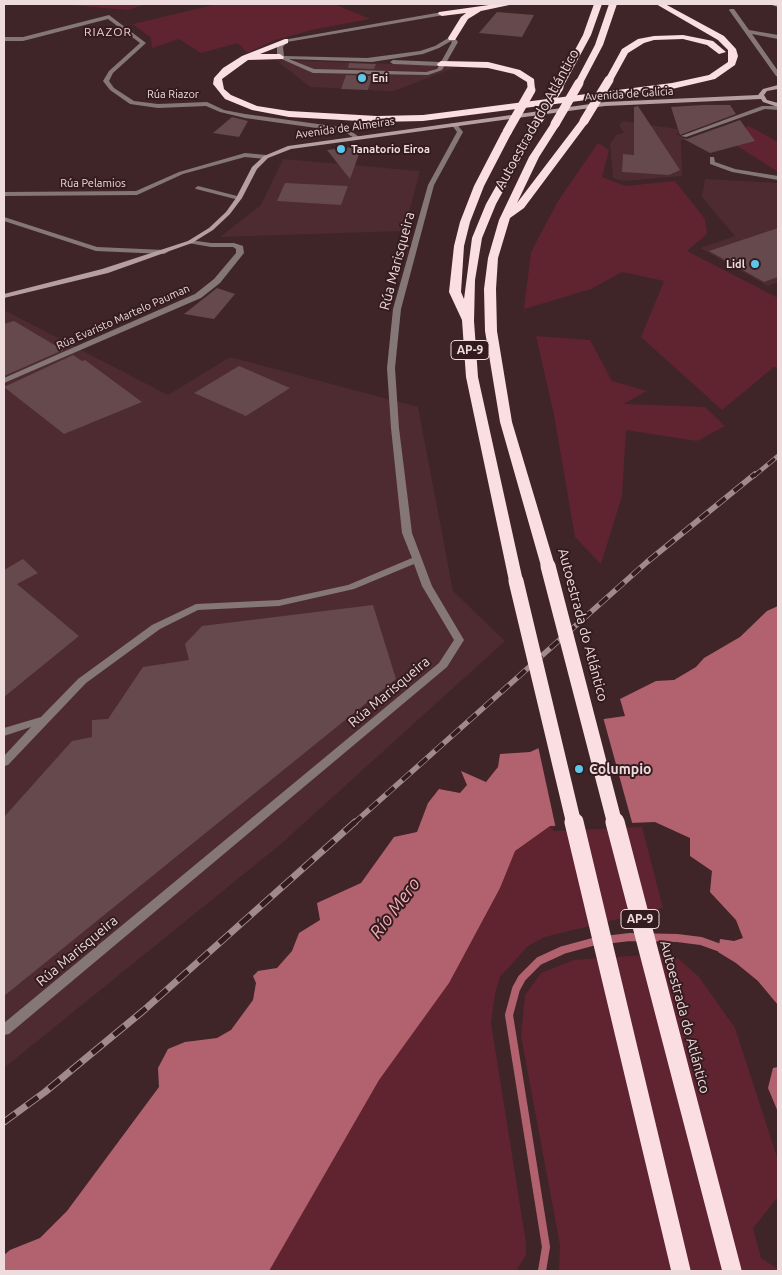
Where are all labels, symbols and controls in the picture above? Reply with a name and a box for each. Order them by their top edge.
district label: RIAZOR [83,25,133,39]
street label: Autoestrada do Atlántico [491,46,583,192]
place label: Eni [372,71,388,85]
marker: Eni [356,72,368,84]
street label: Avenida de Galicia [584,84,674,104]
street label: Rúa Riazor [147,87,199,101]
street label: Avenida de Almeiras [295,115,395,141]
place label: Tanatorio Eiroa [351,142,430,156]
marker: Tanatorio Eiroa [335,143,347,155]
street label: Rúa Pelamios [60,176,126,190]
street label: Rúa Marisqueira [376,210,418,312]
place label: Lidl [726,257,745,271]
marker: Lidl [749,258,761,270]
street label: Rúa Evaristo Martelo Pauman [54,282,192,352]
road number: AP-9 [451,340,489,360]
street label: Autoestrada do Atlántico [554,547,612,703]
street label: Rúa Marisqueira [345,653,433,731]
place label: Columpio [589,761,651,777]
marker: Columpio [573,763,585,775]
water label: Río Mero [365,873,425,943]
road number: AP-9 [621,910,659,929]
street label: Rúa Marisqueira [33,912,121,990]
street label: Autoestrada do Atlántico [656,939,714,1095]

